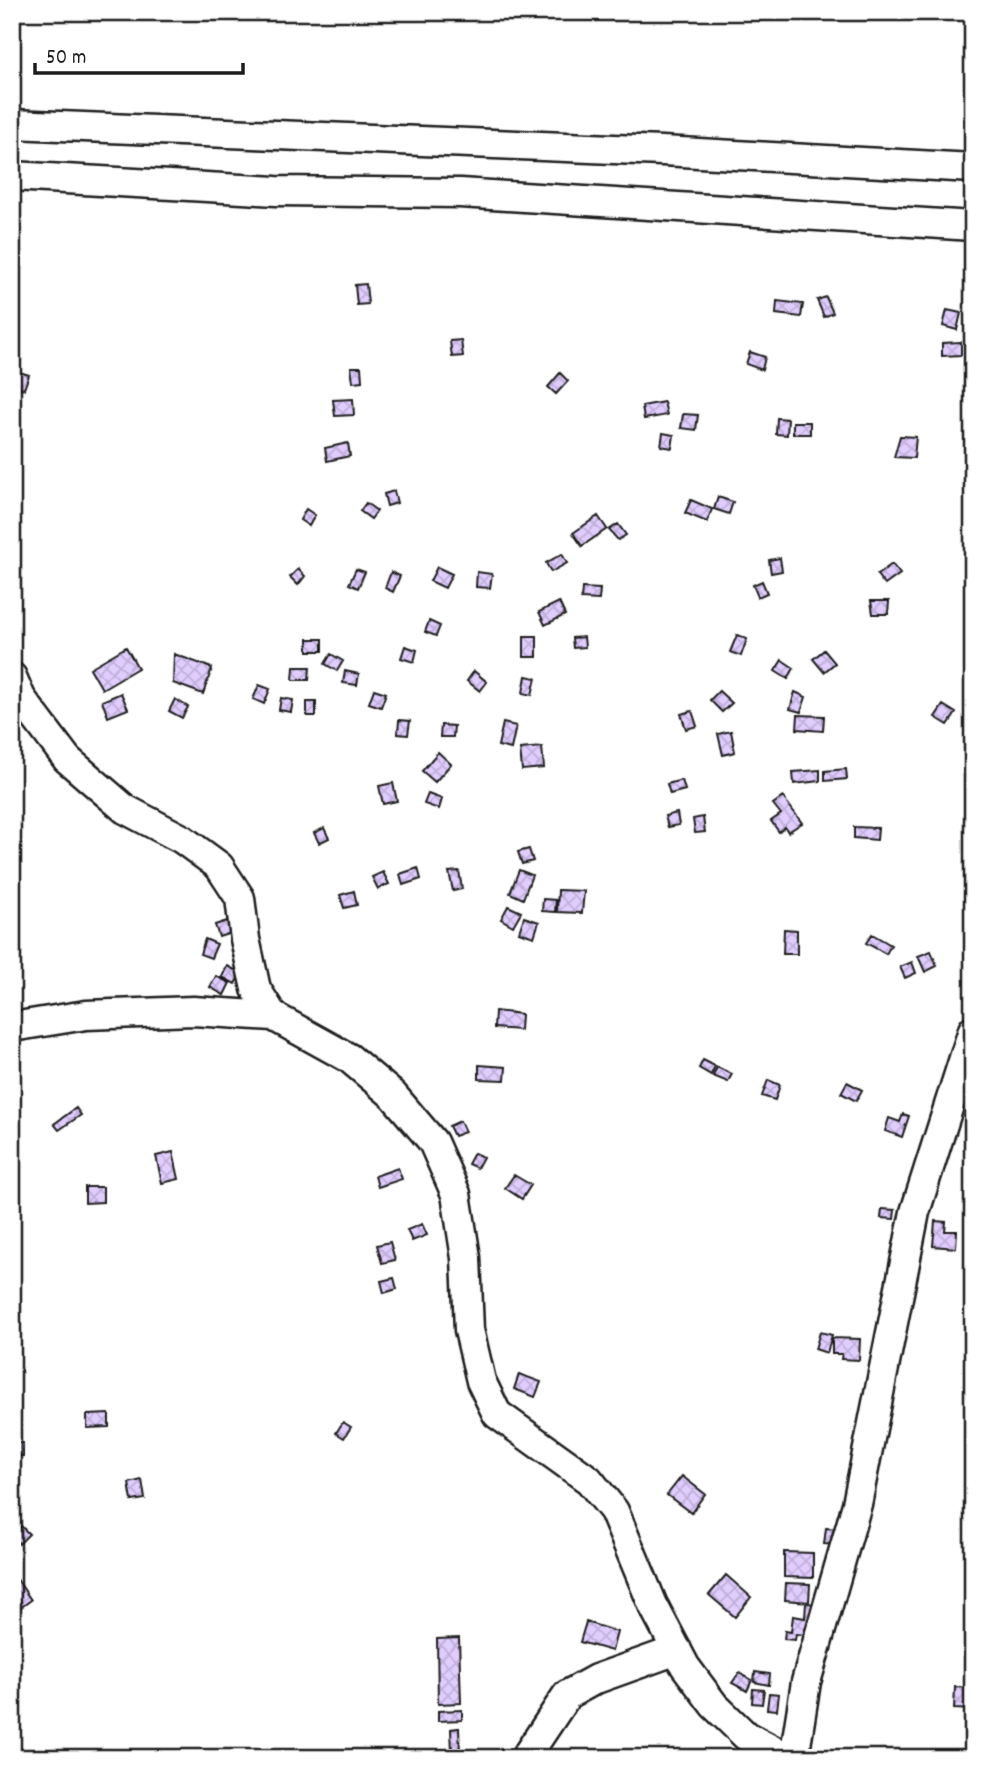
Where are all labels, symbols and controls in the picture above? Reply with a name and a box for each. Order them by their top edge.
scale bar [35,32,243,76]
text: 50 m [46,44,86,74]

